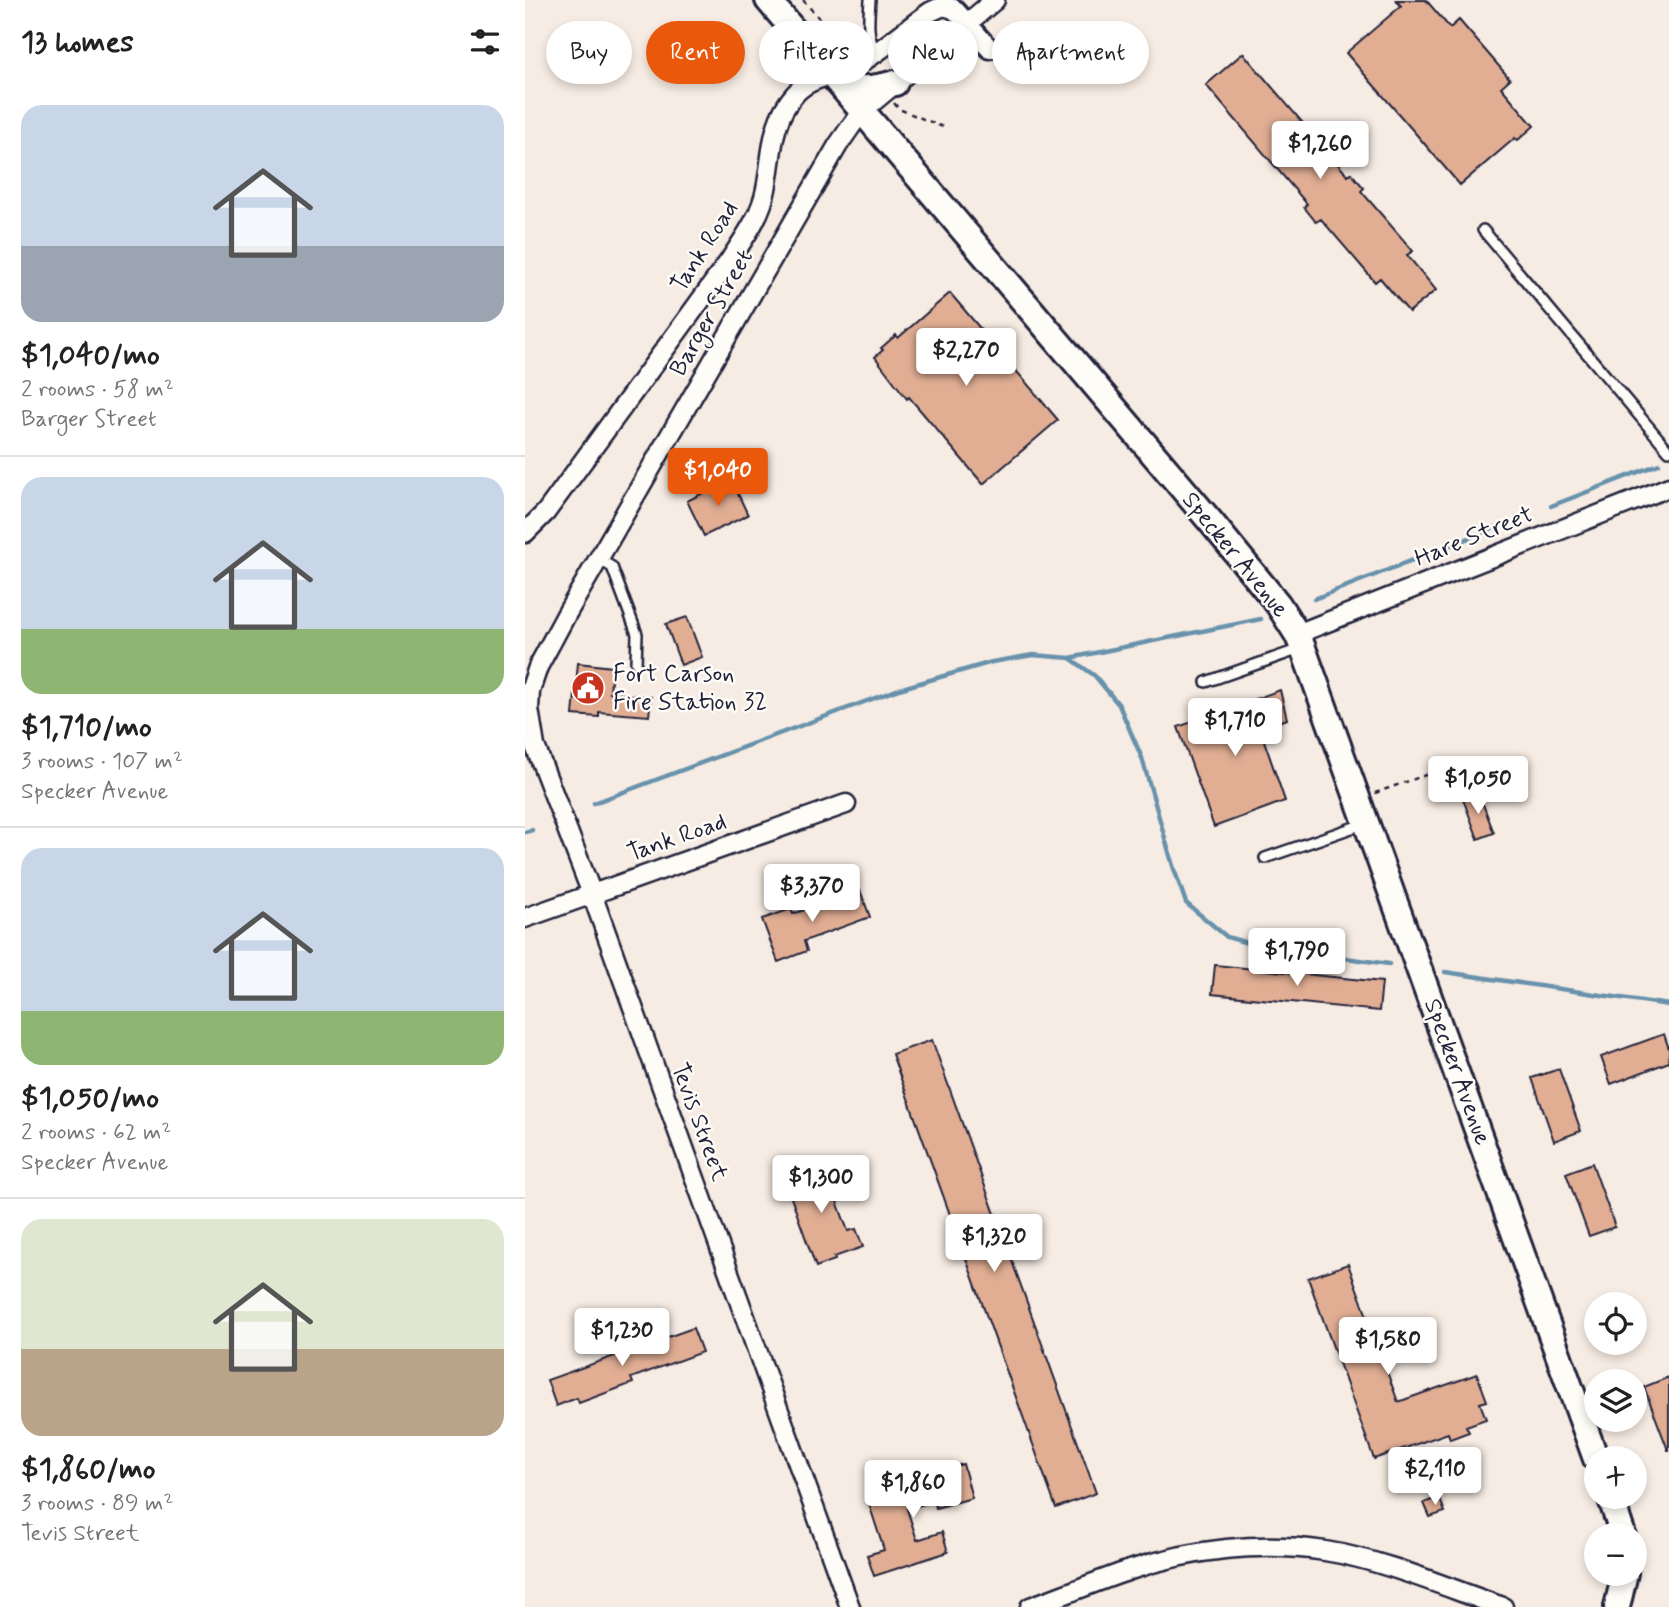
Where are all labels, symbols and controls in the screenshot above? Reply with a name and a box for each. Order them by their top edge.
chip: Buy [546,21,632,84]
chip: Rent [646,21,745,84]
chip: Filters [759,21,874,84]
chip: New [888,21,978,84]
chip: Apartment [992,21,1149,84]
text: 13 homes [21,23,134,62]
icon: filters [466,23,504,61]
pin: $1,260 [1263,122,1377,181]
text: $1,260 [1288,129,1352,159]
icon: home [200,150,326,276]
street label: Tank Road [664,195,746,299]
street label: Barger Street [663,244,763,383]
pin: $2,270 [909,328,1023,388]
text: $1,040/mo [21,336,160,375]
text: $2,270 [932,336,1000,366]
text: 2 rooms · 58 m² [21,375,174,405]
text: Barger Street [21,405,157,435]
pin: $1,040 [661,448,775,508]
text: $1,040 [684,456,752,486]
street label: Specker Avenue [1175,486,1295,624]
street label: Hare Street [1410,499,1538,575]
icon: home [200,522,326,648]
place label: Fort Carson Fire Station 32 [613,659,767,718]
public building icon: Fort Carson Fire Station 32 [569,669,607,707]
pin: $1,710 [1178,698,1292,758]
text: $1,710 [1204,706,1266,736]
text: $1,710/mo [21,708,152,747]
text: 3 rooms · 107 m² [21,747,183,777]
pin: $1,050 [1421,756,1535,816]
text: $1,050 [1444,764,1512,794]
text: Specker Avenue [21,777,168,807]
street label: Tank Road [623,807,731,869]
pin: $3,370 [755,864,869,924]
text: $3,370 [780,872,844,902]
icon: home [200,893,326,1019]
pin: $1,790 [1240,928,1354,988]
text: $1,790 [1264,936,1330,966]
street label: Specker Avenue [1416,995,1498,1149]
street label: Tevis Street [663,1059,735,1185]
text: $1,050/mo [21,1079,159,1118]
text: 2 rooms · 62 m² [21,1118,172,1148]
text: Specker Avenue [21,1148,168,1178]
pin: $1,300 [764,1156,878,1215]
text: $1,300 [788,1163,854,1193]
pin: $1,320 [937,1214,1051,1274]
text: $1,320 [961,1222,1027,1252]
icon: home [200,1264,326,1390]
map controls [1584,1292,1647,1586]
button: locate [1584,1292,1647,1355]
pin: $1,230 [565,1308,679,1368]
text: $1,230 [590,1316,654,1346]
pin: $1,580 [1331,1318,1445,1377]
text: $1,580 [1355,1325,1421,1355]
button: layers [1584,1369,1647,1432]
button: + [1584,1446,1647,1509]
pin: $2,110 [1378,1448,1492,1507]
text: $1,860/mo [21,1450,156,1489]
text: $2,110 [1404,1455,1466,1485]
pin: $1,860 [856,1460,970,1520]
text: $1,860 [880,1468,946,1498]
text: 3 rooms · 89 m² [21,1489,173,1519]
text: Tevis Street [21,1519,139,1549]
button: − [1584,1523,1647,1586]

